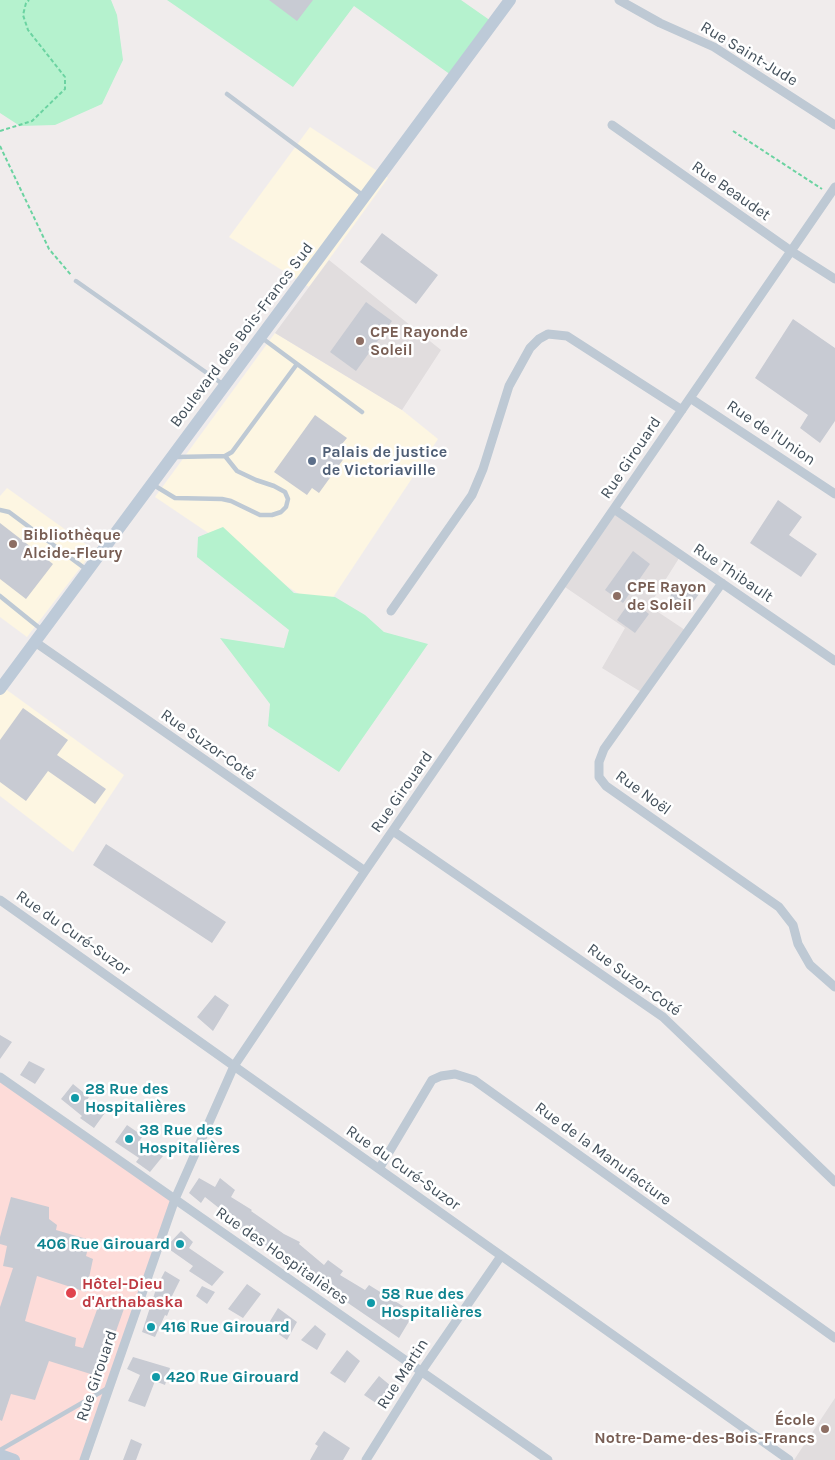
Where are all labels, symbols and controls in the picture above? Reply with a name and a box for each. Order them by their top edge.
street label: Rue Saint-Jude [697,17,801,91]
street label: Rue Beaudet [688,157,774,225]
street label: Boulevard des Bois-Francs Sud [166,239,318,431]
place label: CPE Rayonde Soleil [370,322,468,360]
marker: CPE Rayonde Soleil [354,335,366,347]
street label: Rue de l'Union [723,396,819,470]
street label: Rue Girouard [597,413,665,503]
place label: Palais de justice de Victoriaville [322,442,447,480]
marker: Palais de justice de Victoriaville [306,455,318,467]
place label: Bibliothèque Alcide-Fleury [23,525,122,563]
marker: Bibliothèque Alcide-Fleury [7,538,19,550]
street label: Rue Thibault [689,539,777,607]
place label: CPE Rayon de Soleil [627,577,707,615]
marker: CPE Rayon de Soleil [611,590,623,602]
street label: Rue Suzor-Coté [157,705,259,785]
street label: Rue Girouard [367,748,437,836]
street label: Rue Noël [612,766,674,820]
street label: Rue du Curé-Suzor [12,886,134,980]
street label: Rue Suzor-Coté [583,940,685,1020]
place label: 28 Rue des Hospitalières [85,1079,186,1117]
marker: 28 Rue des Hospitalières [69,1092,81,1104]
street label: Rue de la Manufacture [531,1098,675,1210]
place label: 38 Rue des Hospitalières [139,1120,240,1158]
street label: Rue du Curé-Suzor [342,1121,464,1215]
marker: 38 Rue des Hospitalières [123,1133,135,1145]
street label: Rue des Hospitalières [212,1203,352,1309]
place label: 406 Rue Girouard [37,1234,170,1254]
marker: 406 Rue Girouard [174,1238,186,1250]
place label: Hôtel-Dieu d'Arthabaska [82,1274,183,1312]
place label: 58 Rue des Hospitalières [381,1284,482,1322]
marker: Hôtel-Dieu d'Arthabaska [64,1286,78,1300]
marker: 58 Rue des Hospitalières [365,1297,377,1309]
place label: 416 Rue Girouard [161,1317,290,1337]
marker: 416 Rue Girouard [145,1321,157,1333]
street label: Rue Girouard [72,1328,122,1424]
street label: Rue Martin [373,1335,433,1413]
place label: 420 Rue Girouard [166,1367,299,1387]
marker: 420 Rue Girouard [150,1371,162,1383]
place label: École Notre-Dame-des-Bois-Francs [594,1410,815,1448]
marker: École Notre-Dame-des-Bois-Francs [819,1423,831,1435]

